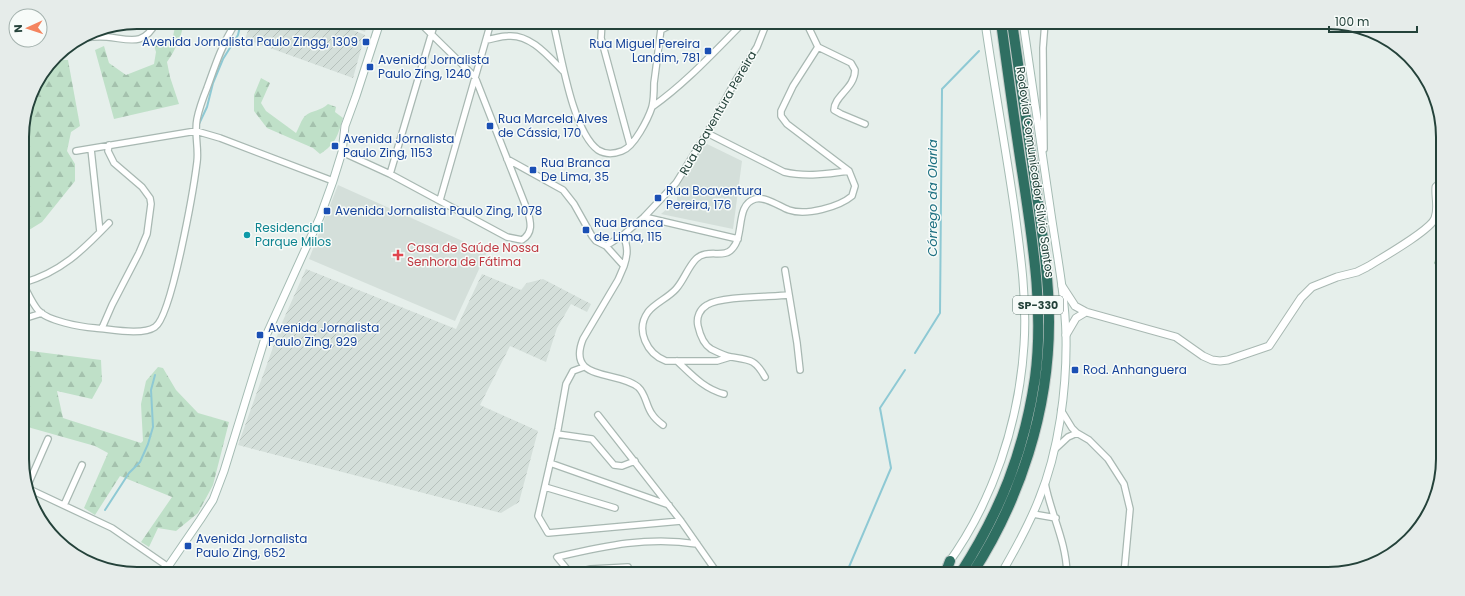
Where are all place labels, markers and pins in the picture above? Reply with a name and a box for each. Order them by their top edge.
place label: Avenida Jornalista Paulo Zingg, 1309 [142,33,358,50]
place label: Rua Miguel Pereira Landim, 781 [589,35,700,66]
marker: Avenida Jornalista Paulo Zingg, 1309 [361,37,371,47]
marker: Rua Miguel Pereira Landim, 781 [703,46,713,56]
place label: Avenida Jornalista Paulo Zing, 1240 [378,51,489,82]
marker: Avenida Jornalista Paulo Zing, 1240 [365,62,375,72]
place label: Rua Marcela Alves de Cássia, 170 [498,110,608,141]
marker: Rua Marcela Alves de Cássia, 170 [485,121,495,131]
place label: Avenida Jornalista Paulo Zing, 1153 [343,130,454,161]
marker: Avenida Jornalista Paulo Zing, 1153 [330,141,340,151]
place label: Rua Branca De Lima, 35 [541,154,610,185]
marker: Rua Branca De Lima, 35 [528,165,538,175]
place label: Rua Boaventura Pereira, 176 [666,182,762,213]
marker: Rua Boaventura Pereira, 176 [653,193,663,203]
place label: Avenida Jornalista Paulo Zing, 1078 [335,202,542,219]
marker: Avenida Jornalista Paulo Zing, 1078 [322,206,332,216]
place label: Rua Branca de Lima, 115 [594,214,663,245]
place label: Residencial Parque Milos [255,219,331,250]
marker: Rua Branca de Lima, 115 [581,225,591,235]
marker: Residencial Parque Milos [242,230,252,240]
place label: Casa de Saúde Nossa Senhora de Fátima [407,239,539,270]
marker: Casa de Saúde Nossa Senhora de Fátima [392,249,404,261]
place label: Avenida Jornalista Paulo Zing, 929 [268,319,379,350]
marker: Avenida Jornalista Paulo Zing, 929 [255,330,265,340]
place label: Rod. Anhanguera [1083,361,1187,378]
marker: Rod. Anhanguera [1070,365,1080,375]
place label: Avenida Jornalista Paulo Zing, 652 [196,530,307,561]
marker: Avenida Jornalista Paulo Zing, 652 [183,541,193,551]

